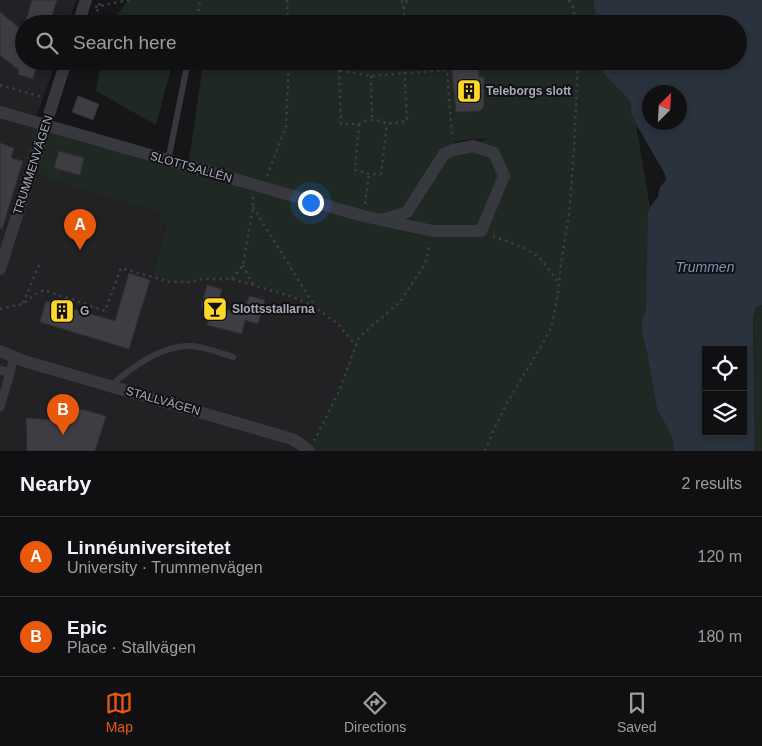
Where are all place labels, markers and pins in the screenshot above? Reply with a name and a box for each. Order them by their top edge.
building icon: Teleborgs slott [456,78,482,104]
place label: Teleborgs slott [486,84,571,98]
pin: A [64,209,96,250]
bar icon: Slottsstallarna [202,296,228,322]
building icon: G [49,298,75,324]
place label: Slottsstallarna [232,302,315,316]
place label: G [80,304,89,318]
pin: B [47,394,79,435]

